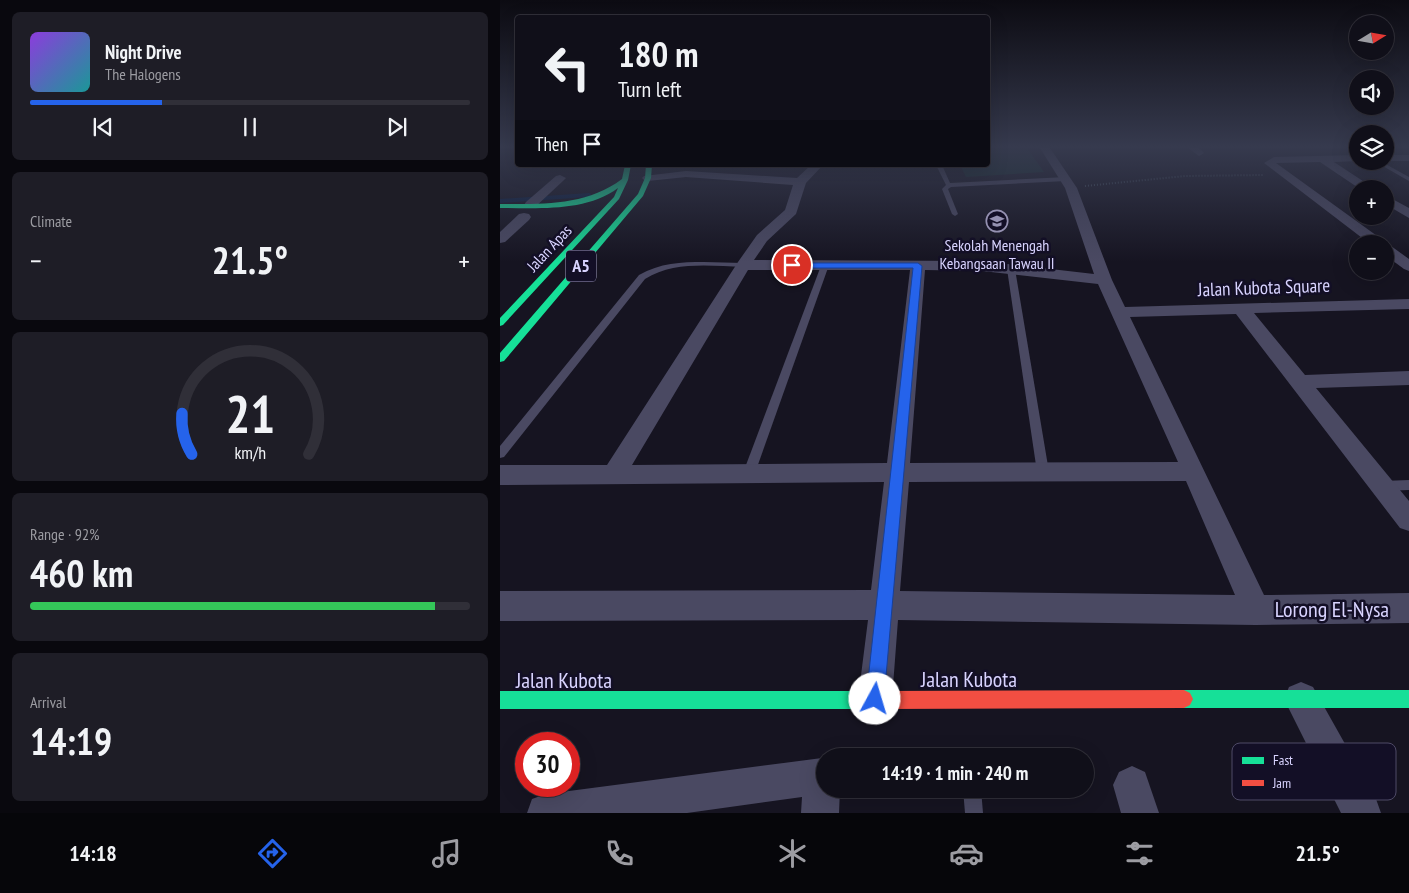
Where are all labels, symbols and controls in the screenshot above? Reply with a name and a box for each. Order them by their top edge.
north arrow [1349,15,1394,60]
map controls [1349,15,1394,280]
text: 180 m [618,31,699,77]
icon: left [535,35,600,100]
text: Night Drive [105,40,182,64]
text: The Halogens [105,64,181,84]
button: sound [1349,70,1394,115]
text: Turn left [618,75,682,103]
icon: previous [89,113,117,141]
icon: pause [236,113,264,141]
icon: next [383,113,411,141]
button: layers [1349,125,1394,170]
icon: arrive [578,130,606,158]
text: Then [535,132,568,156]
button: + [1349,180,1394,225]
school or university icon: Sekolah Menengah Kebangsaan Tawau II [985,209,1009,233]
text: Climate [30,211,72,231]
street label: Jalan Apas [522,220,576,276]
text: 21.5° [212,235,288,284]
place label: Sekolah Menengah Kebangsaan Tawau II [939,235,1055,273]
button: − [1349,235,1394,280]
text: − [30,242,42,279]
text: + [458,242,470,279]
pin [771,244,813,286]
road number: A5 [566,250,596,282]
icon: arrive [778,251,806,279]
street label: Jalan Kubota Square [1196,273,1331,301]
text: 21 [225,380,275,447]
text: km/h [234,441,266,464]
text: Range · 92% [30,524,99,544]
text: 460 km [30,548,133,597]
street label: Lorong El-Nysa [1275,595,1389,623]
street label: Jalan Kubota [920,665,1017,693]
street label: Jalan Kubota [515,666,612,694]
position arrow [848,672,900,724]
text: Arrival [30,692,66,712]
text: 14:19 [30,716,112,765]
speed limit sign: 30 [515,732,580,797]
legend [1232,743,1396,800]
text: Fast [1273,751,1293,769]
text: 14:19 · 1 min · 240 m [882,761,1028,785]
text: Jam [1272,774,1291,792]
icon: directions [255,836,290,871]
icon: music [429,836,464,871]
icon: phone [602,836,637,871]
icon: climate [775,836,810,871]
icon: car [949,836,984,871]
icon: filters [1122,836,1157,871]
text: 14:18 [69,839,117,867]
text: 21.5° [1296,839,1340,867]

